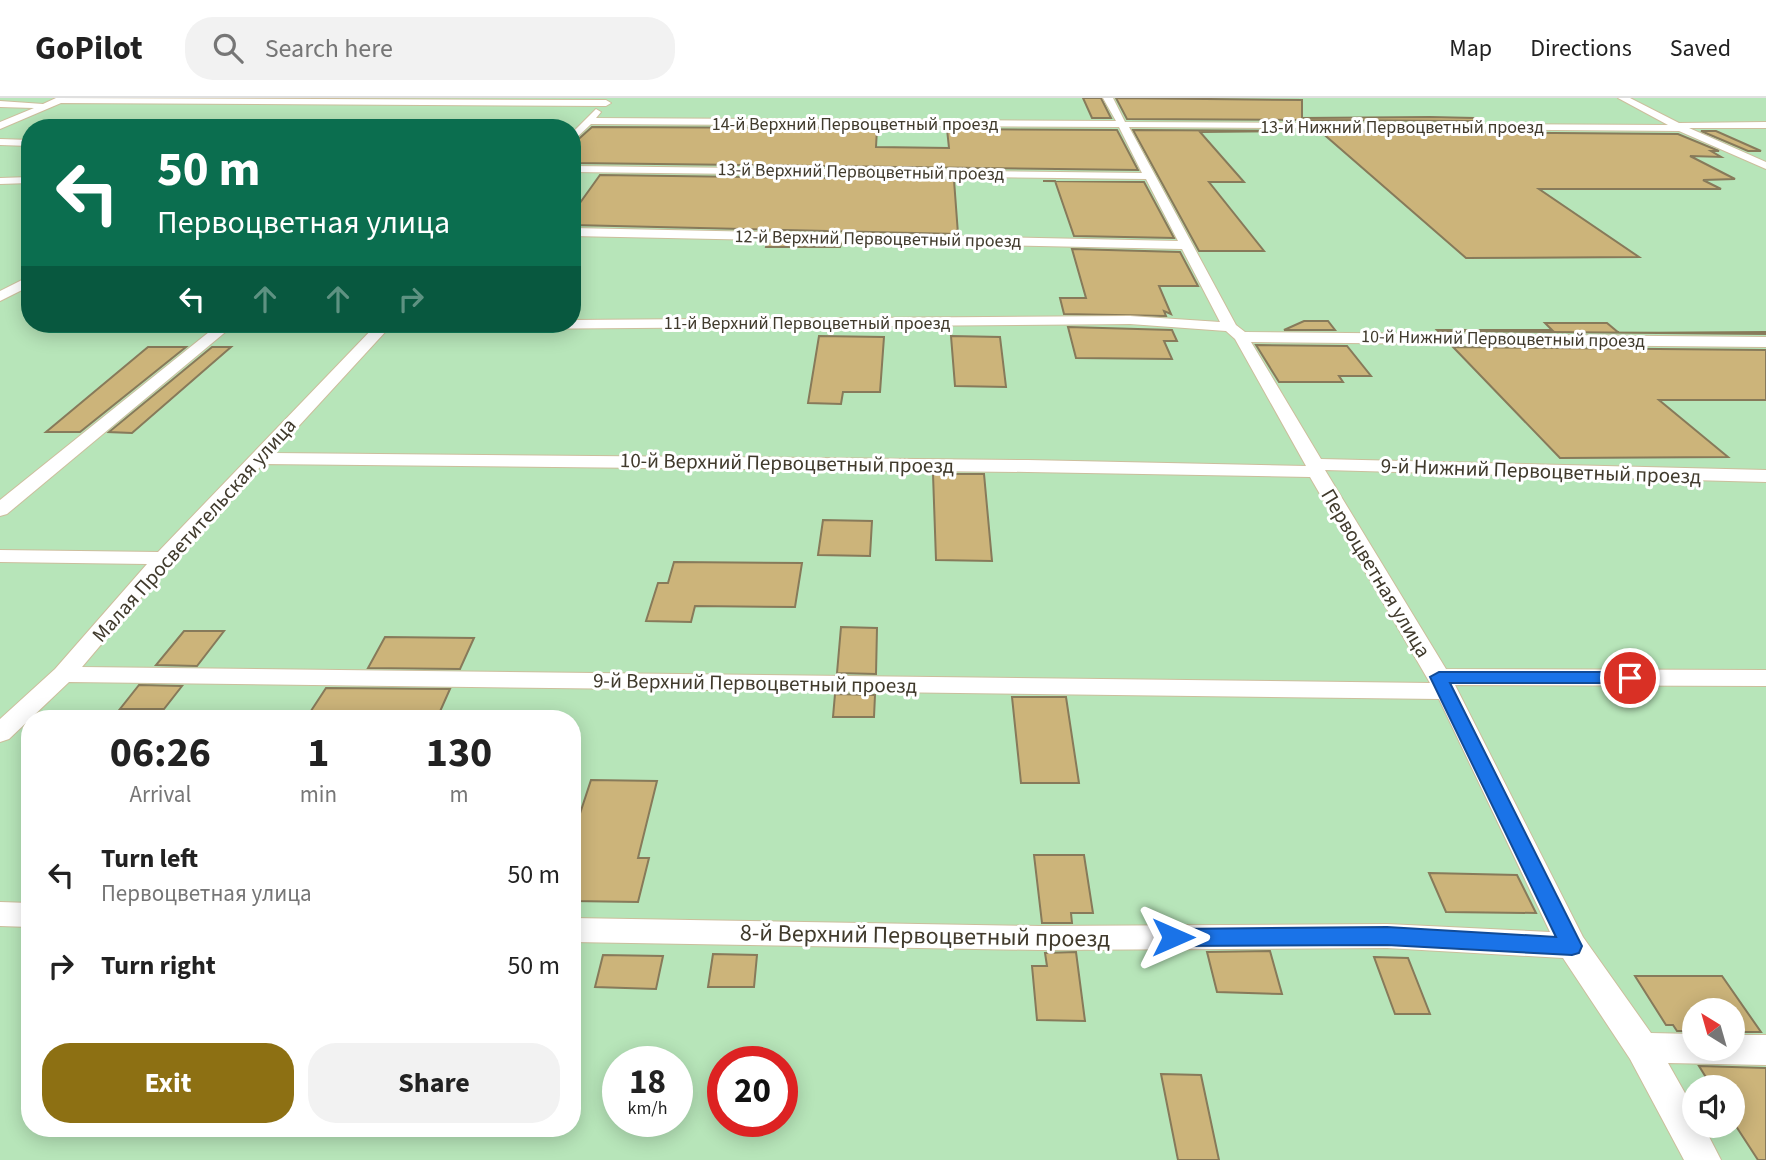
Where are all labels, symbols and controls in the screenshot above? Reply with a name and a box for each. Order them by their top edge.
search box [185,17,675,80]
text: GoPilot [35,25,143,72]
icon: search [209,29,247,67]
text: Search here [265,30,393,67]
text: Map [1449,31,1492,66]
text: Directions [1530,31,1632,66]
text: Saved [1670,31,1731,66]
street label: 14-й Верхний Первоцветный проезд [712,112,999,137]
street label: 13-й Нижний Первоцветный проезд [1260,115,1544,140]
text: 50 m [157,135,261,205]
icon: left [42,147,133,238]
street label: 13-й Верхний Первоцветный проезд [717,157,1005,187]
text: Первоцветная улица [157,200,450,246]
street label: 12-й Верхний Первоцветный проезд [734,224,1022,254]
icon: left [173,280,211,318]
icon: ahead [246,280,284,318]
icon: ahead [319,280,357,318]
icon: right [392,280,430,318]
street label: 11-й Верхний Первоцветный проезд [664,311,951,336]
street label: 10-й Нижний Первоцветный проезд [1361,324,1645,354]
street label: Малая Просветительская улица [85,411,303,649]
street label: 10-й Верхний Первоцветный проезд [620,445,954,481]
street label: 9-й Нижний Первоцветный проезд [1380,450,1702,492]
street label: Первоцветная улица [1314,483,1438,663]
pin [1600,648,1660,708]
icon: arrive [1611,659,1649,697]
street label: 9-й Верхний Первоцветный проезд [593,665,917,701]
text: 06:26 [110,723,211,783]
text: 1 [307,723,329,783]
text: 130 [426,723,492,783]
text: Arrival [129,778,191,811]
text: min [300,778,337,811]
text: m [449,778,469,811]
text: Turn left [101,840,198,877]
icon: left [42,856,80,894]
text: 50 m [507,856,560,893]
text: Первоцветная улица [101,877,312,910]
position arrow [1136,900,1210,974]
street label: 8-й Верхний Первоцветный проезд [740,915,1111,957]
icon: right [42,947,80,985]
text: Turn right [101,947,216,984]
text: 50 m [507,947,560,984]
north arrow [1682,998,1745,1060]
map controls [1682,998,1745,1138]
button: Exit [42,1043,294,1123]
button: Share [308,1043,560,1123]
speed limit sign: 20 [707,1046,798,1137]
text: 18 [629,1057,666,1107]
button: sound [1682,1075,1745,1138]
text: km/h [628,1096,667,1121]

